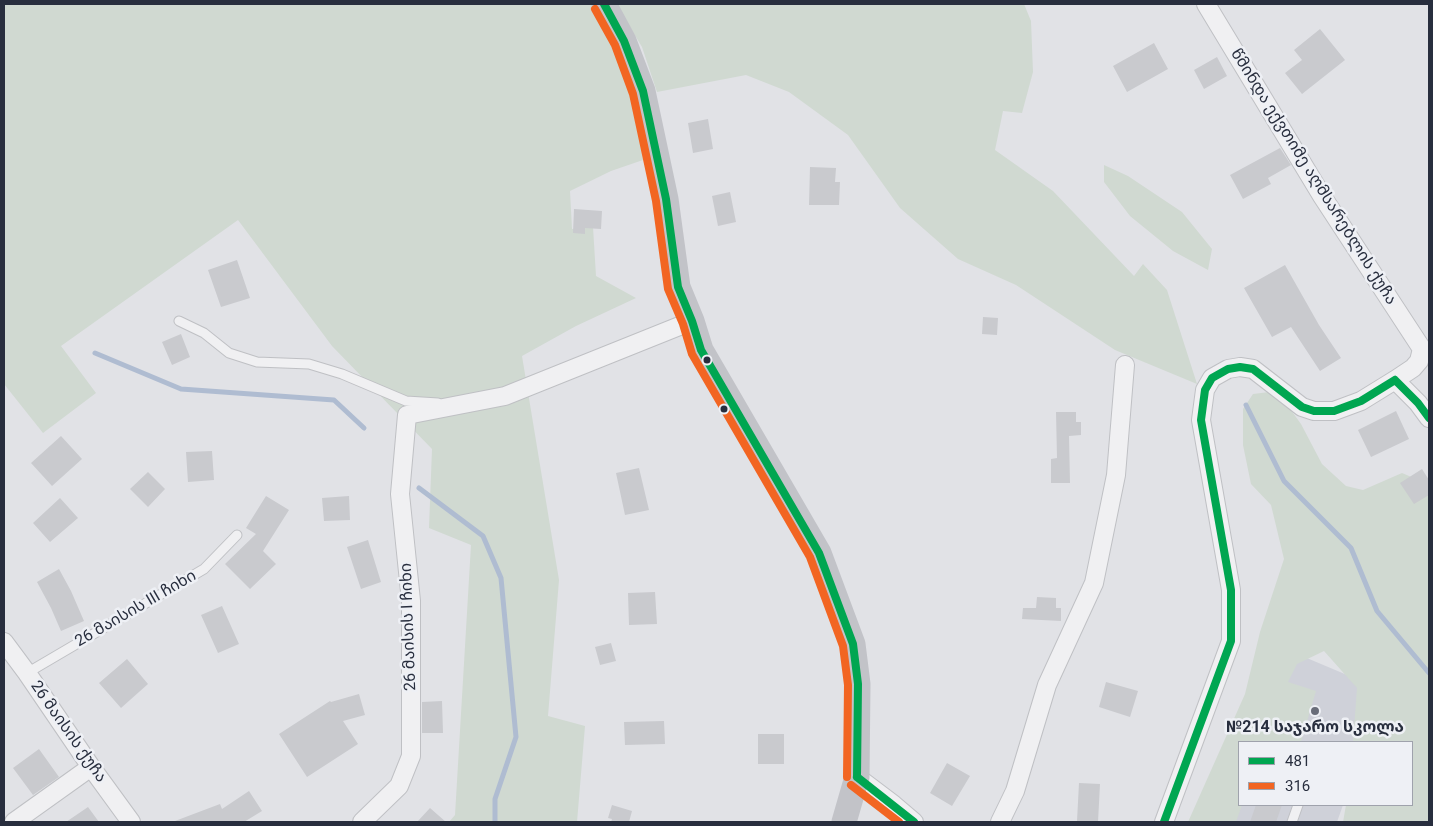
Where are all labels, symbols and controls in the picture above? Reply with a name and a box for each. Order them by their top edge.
street label: წმინდა ექვთიმე აღმსარებლის ქუჩა [1226,45,1400,309]
unlabelled marker [702,355,712,365]
unlabelled marker [719,404,729,414]
street label: 26 მაისის I ჩიხი [397,563,421,691]
street label: 26 მაისის III ჩიხი [72,567,200,651]
street label: 26 მაისის ქუჩა [26,678,110,786]
marker: №214 საჯარო სკოლა [1309,705,1321,717]
place label: №214 საჯარო სკოლა [1226,718,1404,738]
legend [1238,741,1413,806]
text: 481 [1285,752,1310,770]
text: 316 [1285,777,1310,795]

